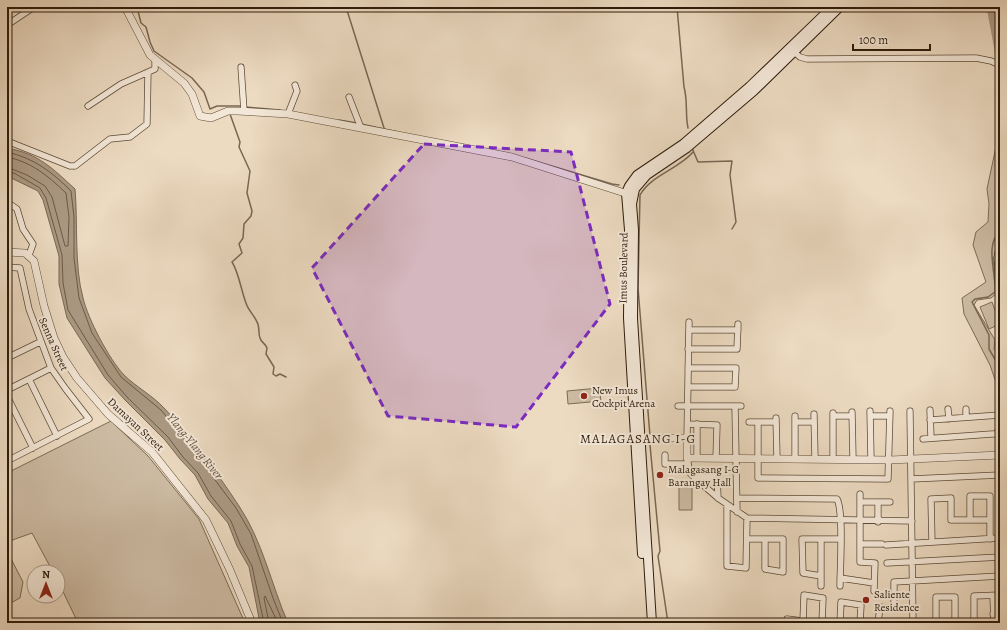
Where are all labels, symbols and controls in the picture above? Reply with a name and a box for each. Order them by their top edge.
scale bar [853,26,930,52]
text: 100 m [859,32,888,48]
street label: Imus Boulevard [615,232,632,304]
street label: Senna Street [35,315,72,374]
place label: New Imus Cockpit Arena [592,383,656,411]
marker: New Imus Cockpit Arena [579,391,589,401]
street label: Damayan Street [104,394,167,455]
water label: Ylang-Ylang River [163,410,227,483]
district label: MALAGASANG I-G [580,430,696,447]
place label: Malagasang I-G Barangay Hall [668,462,739,490]
marker: Malagasang I-G Barangay Hall [655,470,665,480]
north arrow [26,564,66,604]
text: N [42,567,50,582]
place label: Saliente Residence [874,587,919,615]
marker: Saliente Residence [861,595,871,605]

